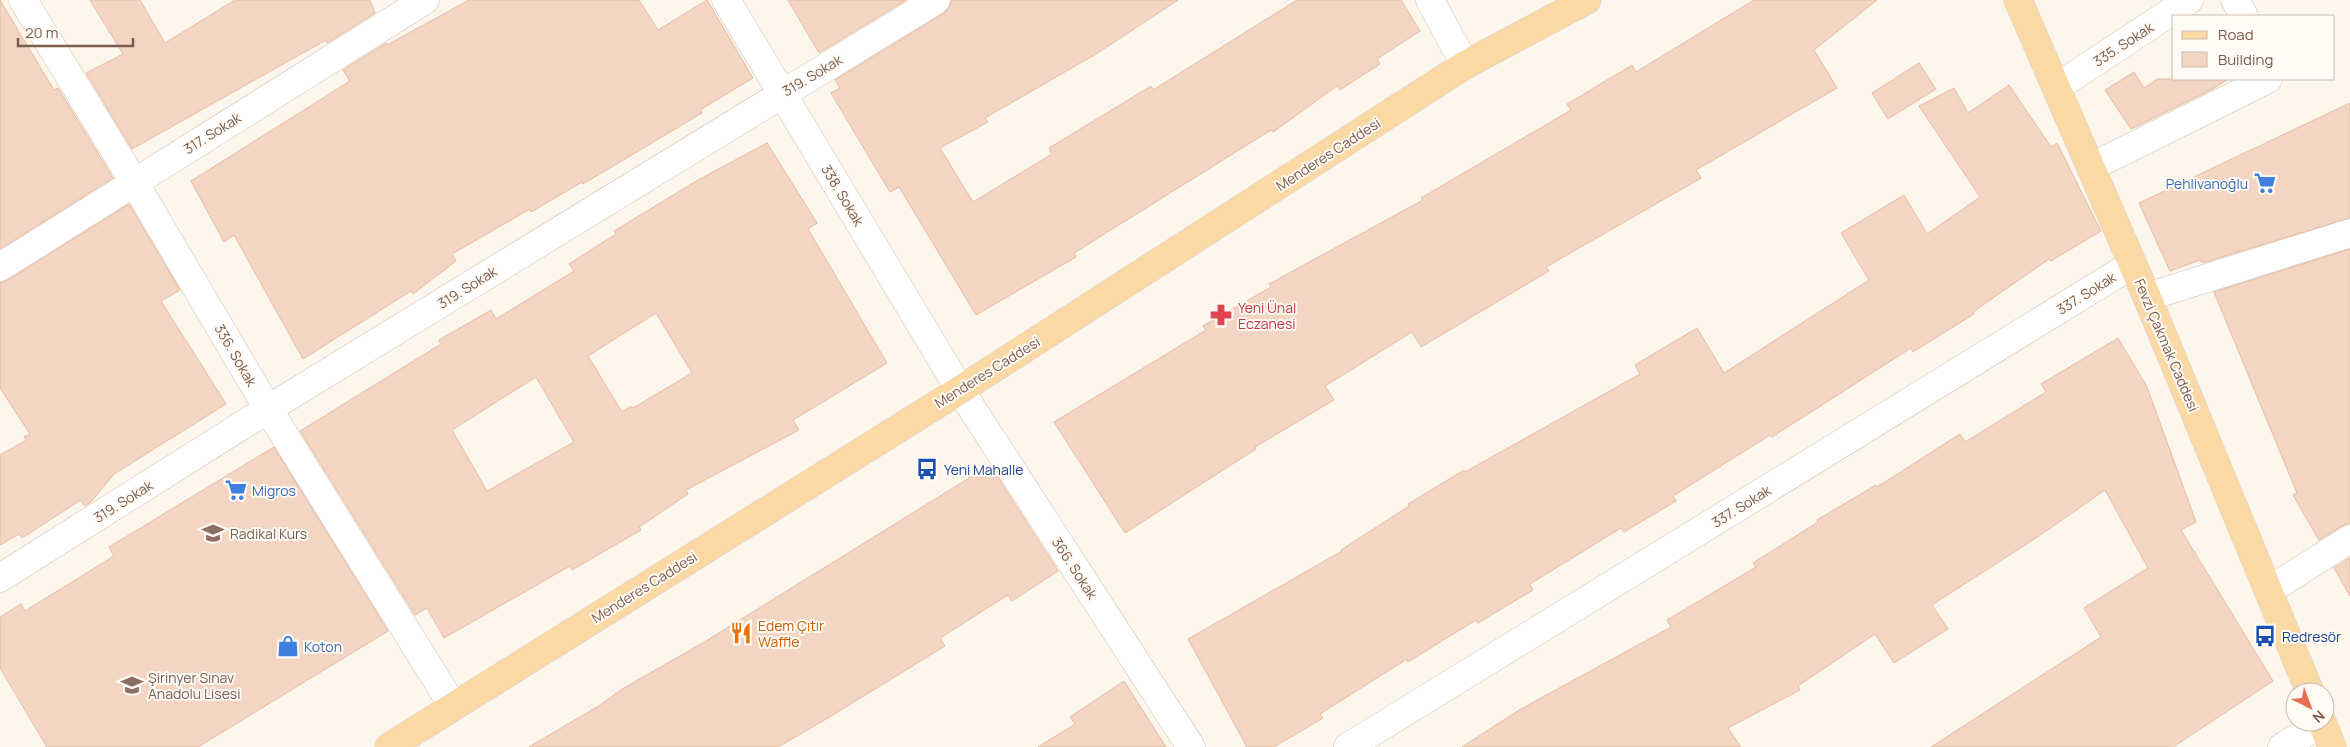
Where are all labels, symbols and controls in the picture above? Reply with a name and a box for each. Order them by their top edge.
scale bar [18,15,132,47]
legend [2172,15,2335,80]
street label: 335. Sokak [2089,17,2158,71]
text: 20 m [25,22,58,43]
text: Road [2218,24,2254,45]
street label: 319. Sokak [779,49,846,100]
text: Building [2218,49,2273,70]
street label: 317. Sokak [180,107,245,158]
street label: Menderes Caddesi [1272,113,1384,195]
street label: 338. Sokak [817,161,869,230]
supermarket icon: Pehlivanoğlu [2252,170,2278,196]
place label: Pehlivanoğlu [2166,174,2248,193]
street label: 319. Sokak [434,261,501,313]
street label: 337. Sokak [2053,267,2120,319]
street label: Fevzi Çakmak Caddesi [2130,276,2204,414]
place label: Yeni Ünal Eczanesi [1238,298,1296,333]
pharmacy icon: Yeni Ünal Eczanesi [1208,302,1234,328]
street label: 336. Sokak [210,320,262,391]
street label: Menderes Caddesi [931,332,1043,412]
bus stop icon: Yeni Mahalle [914,456,940,482]
place label: Yeni Mahalle [944,460,1023,479]
street label: 319. Sokak [90,475,157,527]
supermarket icon: Migros [223,477,249,503]
street label: 337. Sokak [1708,480,1775,532]
place label: Migros [252,481,296,500]
school or university icon: Radikal Kurs [200,520,226,546]
place label: Radikal Kurs [230,524,307,543]
street label: 366. Sokak [1048,533,1103,603]
street label: Menderes Caddesi [588,547,700,627]
place label: Edem Çıtır Waffle [758,616,824,651]
restaurant icon: Edem Çıtır Waffle [728,620,754,646]
bus stop icon: Redresör [2252,623,2278,649]
place label: Redresör [2282,627,2341,646]
shop icon: Koton [275,633,301,659]
place label: Koton [304,637,342,656]
place label: Şirinyer Sınav Anadolu Lisesi [148,668,241,703]
school or university icon: Şirinyer Sınav Anadolu Lisesi [119,672,145,698]
north arrow [2285,682,2335,732]
text: N [2309,707,2329,727]

